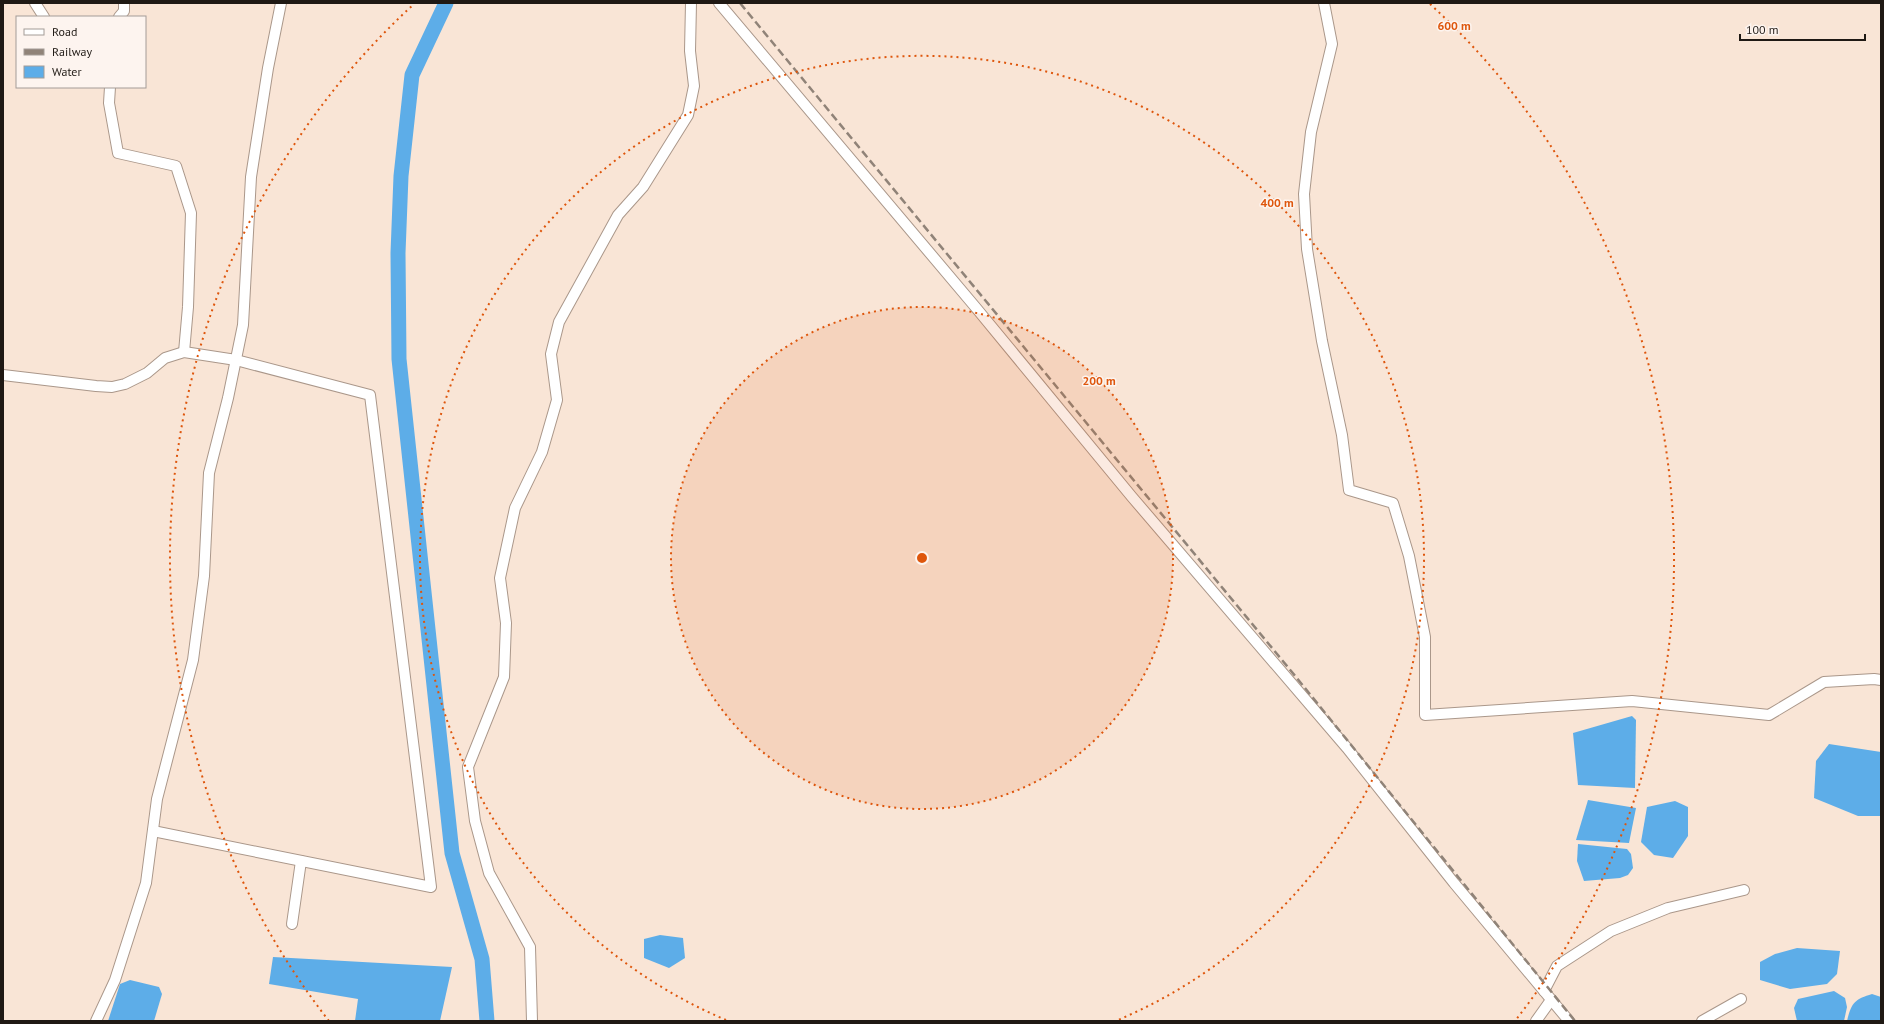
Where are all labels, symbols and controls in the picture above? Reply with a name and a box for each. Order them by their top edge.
legend [16,16,146,88]
scale bar [1740,16,1865,42]
text: 600 m [1437,18,1471,33]
text: 100 m [1746,22,1779,37]
text: Road [52,24,77,39]
text: Railway [52,44,92,59]
text: Water [52,64,82,79]
text: 400 m [1260,195,1294,210]
text: 200 m [1082,373,1116,388]
centre of rings [915,551,929,565]

